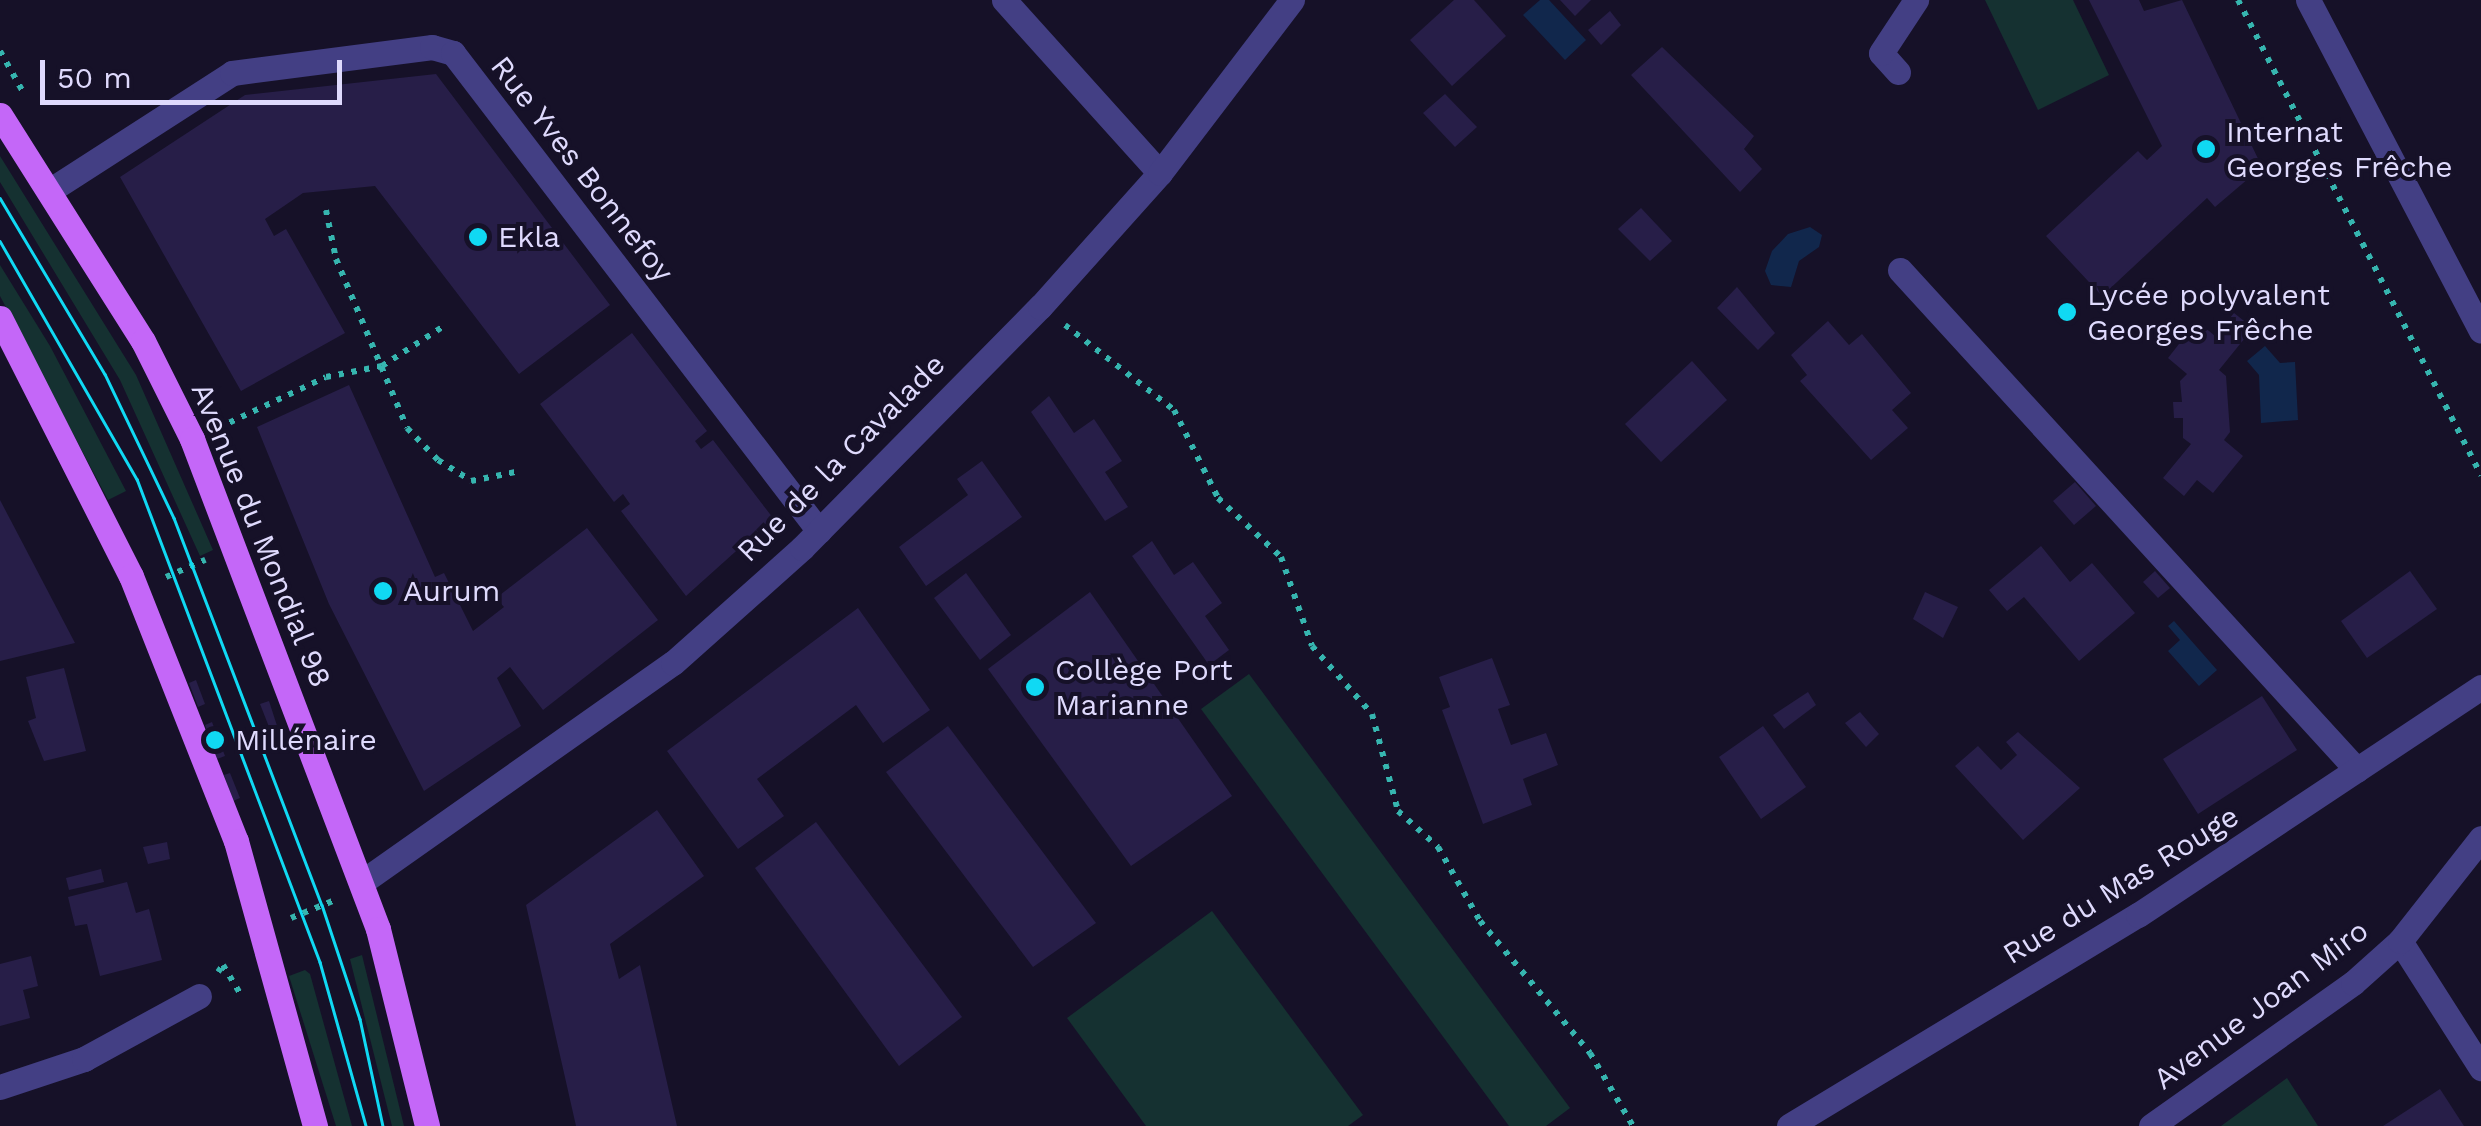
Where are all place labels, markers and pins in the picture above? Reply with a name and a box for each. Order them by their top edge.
place label: Internat Georges Frêche [2226,114,2453,184]
marker: Internat Georges Frêche [2195,138,2217,160]
place label: Ekla [498,219,560,255]
marker: Ekla [467,226,489,248]
place label: Lycée polyvalent Georges Frêche [2087,277,2330,348]
marker: Lycée polyvalent Georges Frêche [2056,301,2078,323]
place label: Aurum [403,573,500,609]
marker: Aurum [372,580,394,602]
place label: Collège Port Marianne [1055,652,1233,722]
marker: Collège Port Marianne [1024,676,1046,698]
place label: Millénaire [235,722,377,758]
marker: Millénaire [204,729,226,751]

